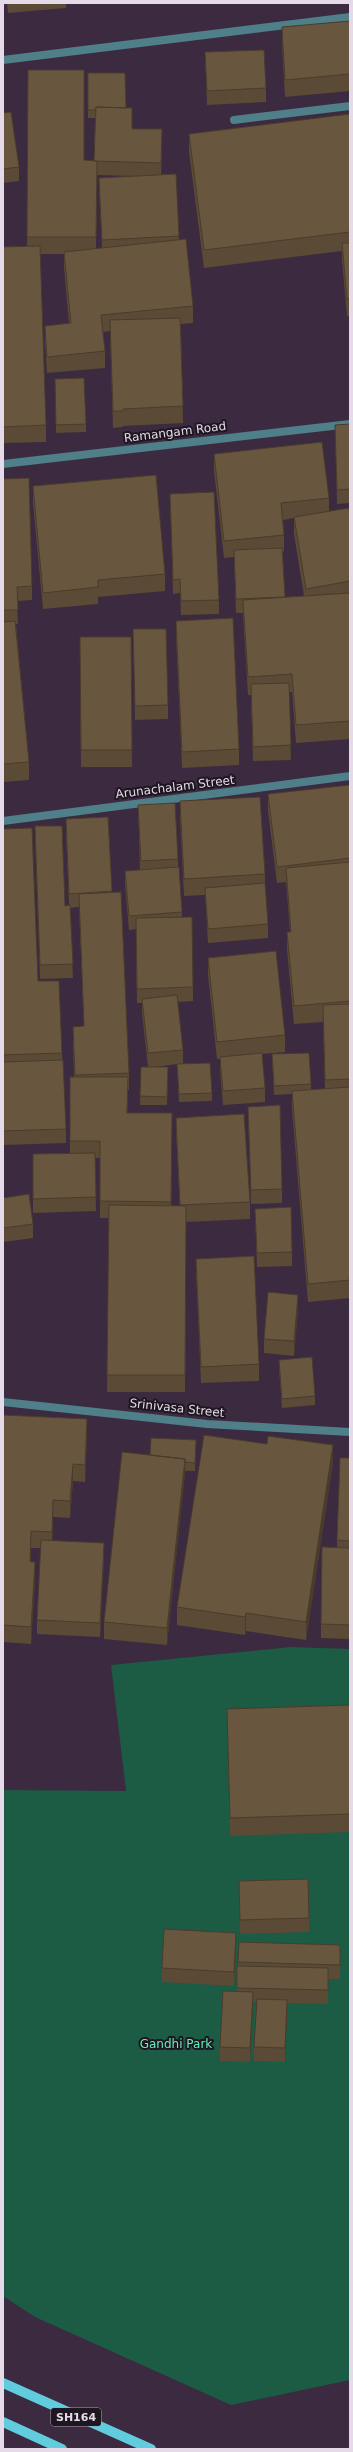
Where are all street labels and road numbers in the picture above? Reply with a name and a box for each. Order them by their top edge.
street label: Ramangam Road [123,419,227,445]
street label: Arunachalam Street [115,773,236,801]
street label: Srinivasa Street [129,1396,225,1420]
road number: SH164 [51,2408,101,2426]

